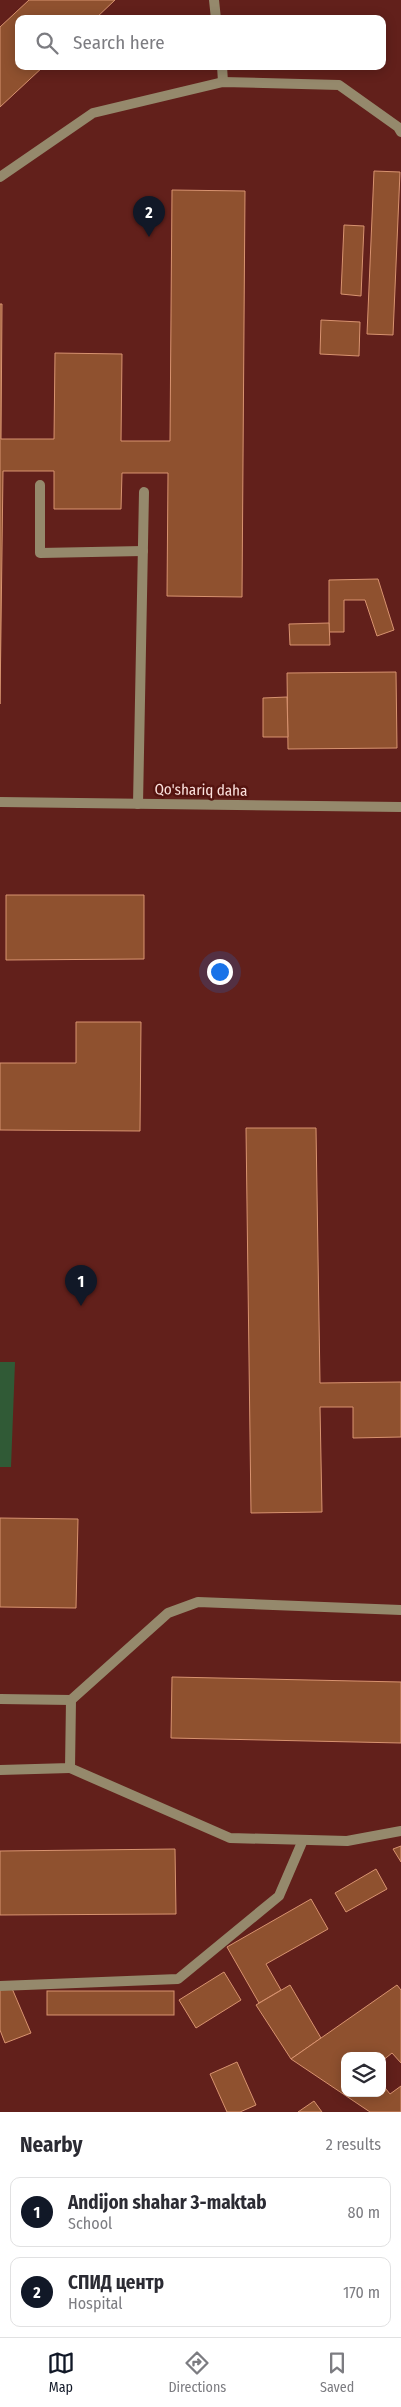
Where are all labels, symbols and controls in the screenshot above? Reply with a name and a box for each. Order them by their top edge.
search box [15,15,386,70]
icon: search [33,29,61,57]
text: Search here [73,31,165,54]
pin: 2 [133,196,165,237]
street label: Qo'shariq daha [154,780,248,800]
your location [207,959,233,985]
pin: 1 [65,1265,97,1306]
map controls [341,2052,386,2097]
button: layers [341,2052,386,2097]
text: Nearby [20,2132,82,2158]
text: 2 results [326,2135,381,2154]
text: Andijon shahar 3-maktab [68,2191,267,2214]
text: 1 [34,2203,40,2222]
text: 80 m [348,2203,380,2222]
text: School [68,2214,112,2233]
text: СПИД центр [68,2271,164,2294]
text: 2 [33,2283,41,2302]
text: 170 m [343,2283,380,2302]
text: Hospital [68,2294,123,2313]
tab: Map [47,2349,75,2396]
tab: Directions [168,2349,226,2396]
tab: Saved [320,2349,354,2396]

